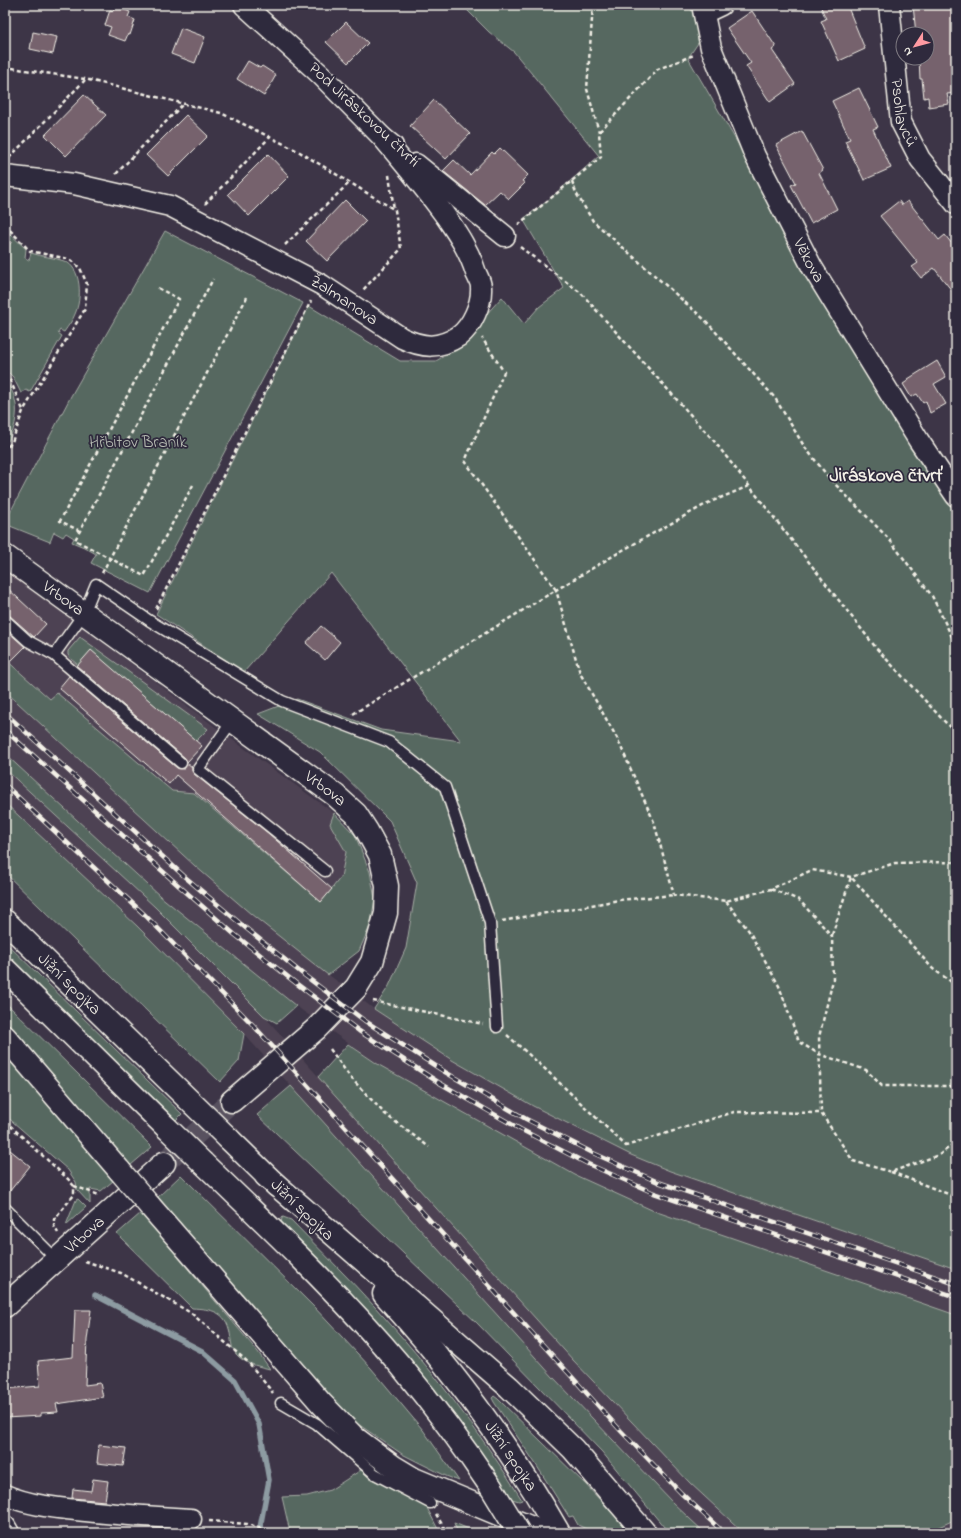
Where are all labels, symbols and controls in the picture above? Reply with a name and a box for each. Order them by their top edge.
north arrow [895,26,935,66]
text: N [899,44,916,59]
street label: Pod Jiráskovou čtvrtí [303,56,425,174]
street label: Psohlavců [884,77,924,151]
street label: Věkova [786,233,831,288]
street label: Žalmanova [306,268,383,331]
park label: Hřbitov Braník [89,430,187,455]
district label: Jiráskova čtvrť [830,463,943,490]
street label: Vrbova [36,574,90,622]
street label: Vrbova [299,764,352,812]
street label: Jižní spojka [32,947,107,1021]
street label: Jižní spojka [264,1173,340,1247]
street label: Vrbova [58,1209,110,1260]
street label: Jižní spojka [478,1415,544,1496]

